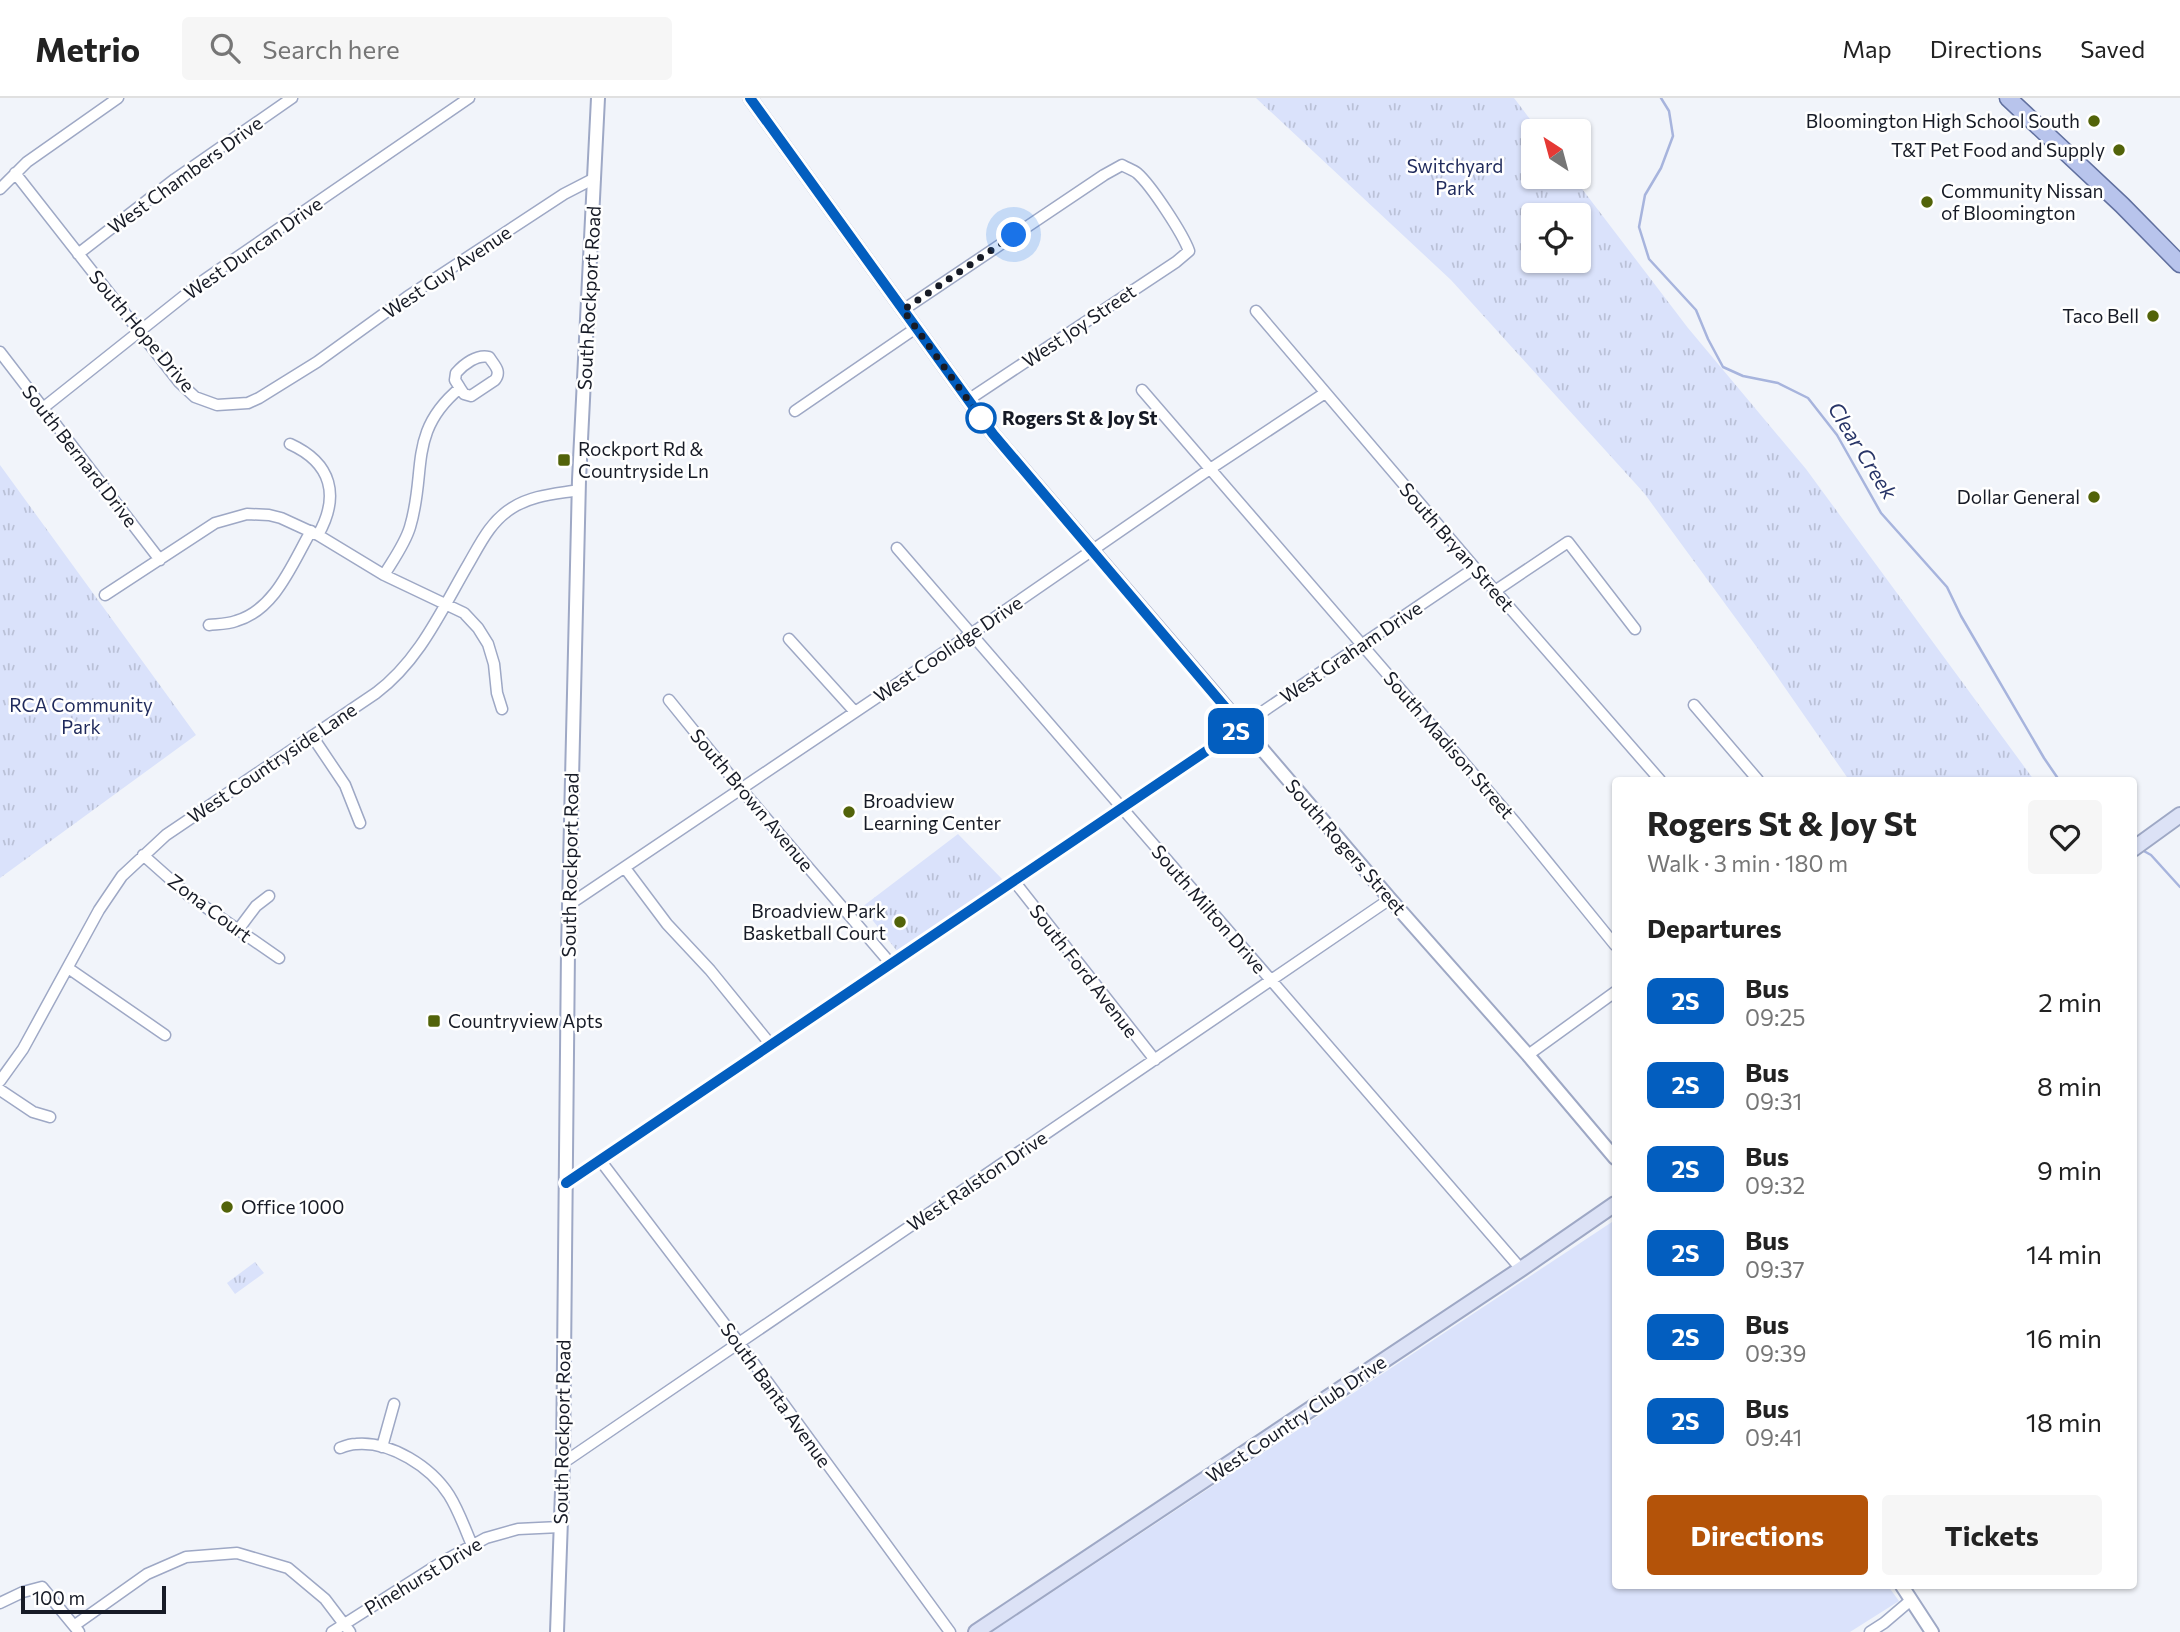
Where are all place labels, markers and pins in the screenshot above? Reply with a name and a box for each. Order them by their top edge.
place label: Bloomington High School South [1806,109,2080,132]
marker: Bloomington High School South [2086,113,2102,129]
place label: T&T Pet Food and Supply [1891,138,2105,161]
marker: T&T Pet Food and Supply [2111,142,2127,158]
place label: Community Nissan of Bloomington [1941,179,2103,224]
marker: Community Nissan of Bloomington [1919,194,1935,210]
place label: Taco Bell [2062,304,2139,327]
marker: Taco Bell [2145,308,2161,324]
marker: Rogers St & Joy St [966,403,996,433]
place label: Rogers St & Joy St [1002,406,1157,429]
place label: Rockport Rd & Countryside Ln [578,437,709,482]
marker: Rockport Rd & Countryside Ln [556,452,572,468]
place label: Dollar General [1957,485,2080,508]
marker: Dollar General [2086,489,2102,505]
place label: Broadview Learning Center [863,789,1002,834]
marker: Broadview Learning Center [841,804,857,820]
place label: Broadview Park Basketball Court [743,899,886,944]
marker: Broadview Park Basketball Court [892,914,908,930]
place label: Countryview Apts [448,1009,603,1032]
marker: Countryview Apts [426,1013,442,1029]
place label: Office 1000 [241,1195,344,1218]
marker: Office 1000 [219,1199,235,1215]

